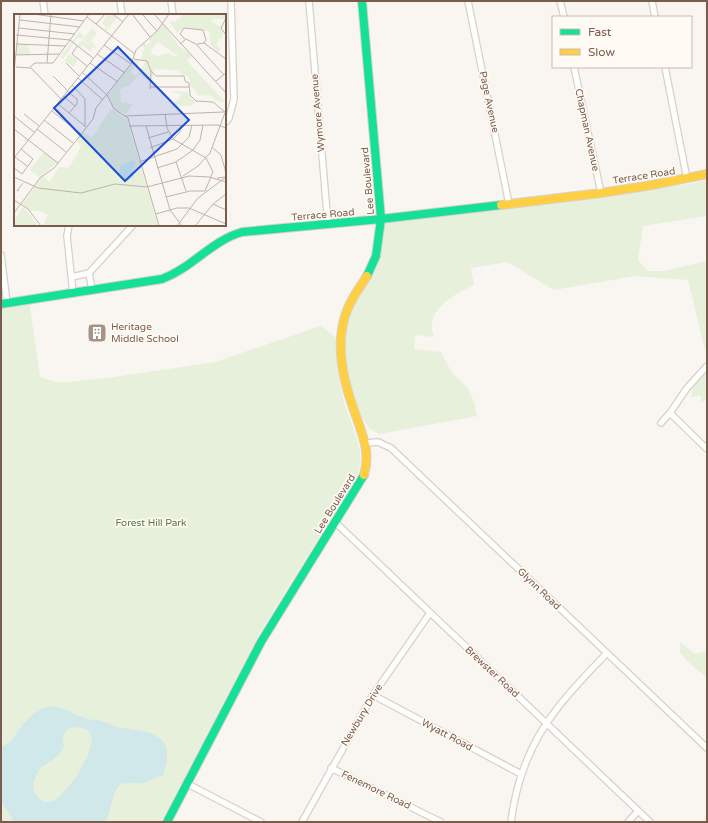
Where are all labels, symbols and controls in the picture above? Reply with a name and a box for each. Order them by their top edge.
inset map [14,14,226,226]
legend [552,16,692,68]
text: Fast [588,25,612,39]
text: Slow [588,45,615,59]
street label: Page Avenue [477,70,501,134]
street label: Wymore Avenue [309,73,327,153]
street label: Chapman Avenue [572,88,602,173]
street label: Lee Boulevard [359,147,377,215]
street label: Terrace Road [612,165,676,187]
street label: Terrace Road [291,206,355,224]
place label: Heritage Middle School [111,321,179,345]
building icon: Heritage Middle School [86,322,108,344]
street label: Lee Boulevard [312,472,358,536]
park label: Forest Hill Park [115,517,187,529]
street label: Glynn Road [515,565,563,613]
street label: Brewster Road [462,644,522,700]
street label: Newbury Drive [339,682,385,748]
street label: Wyatt Road [419,717,475,753]
street label: Fenemore Road [339,768,413,812]

